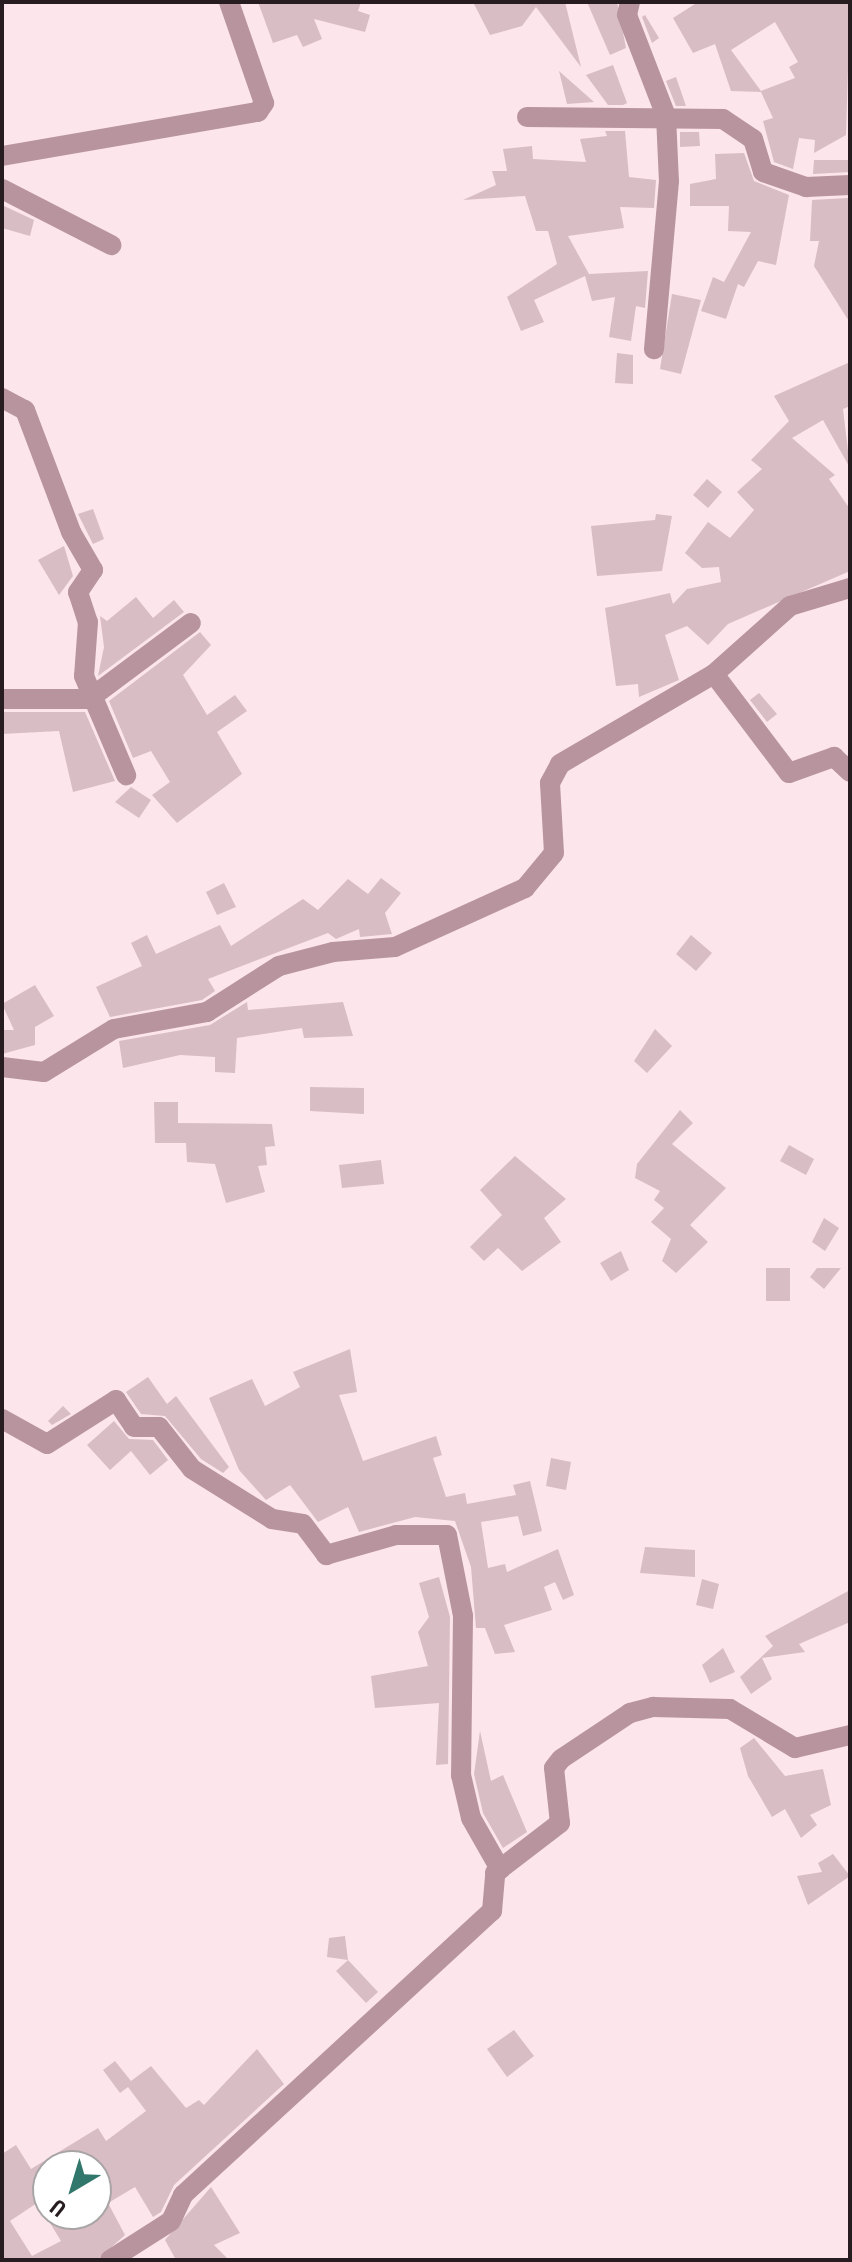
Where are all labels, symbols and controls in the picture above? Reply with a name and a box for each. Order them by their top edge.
north arrow [32,2150,112,2230]
text: U [46,2194,71,2221]

